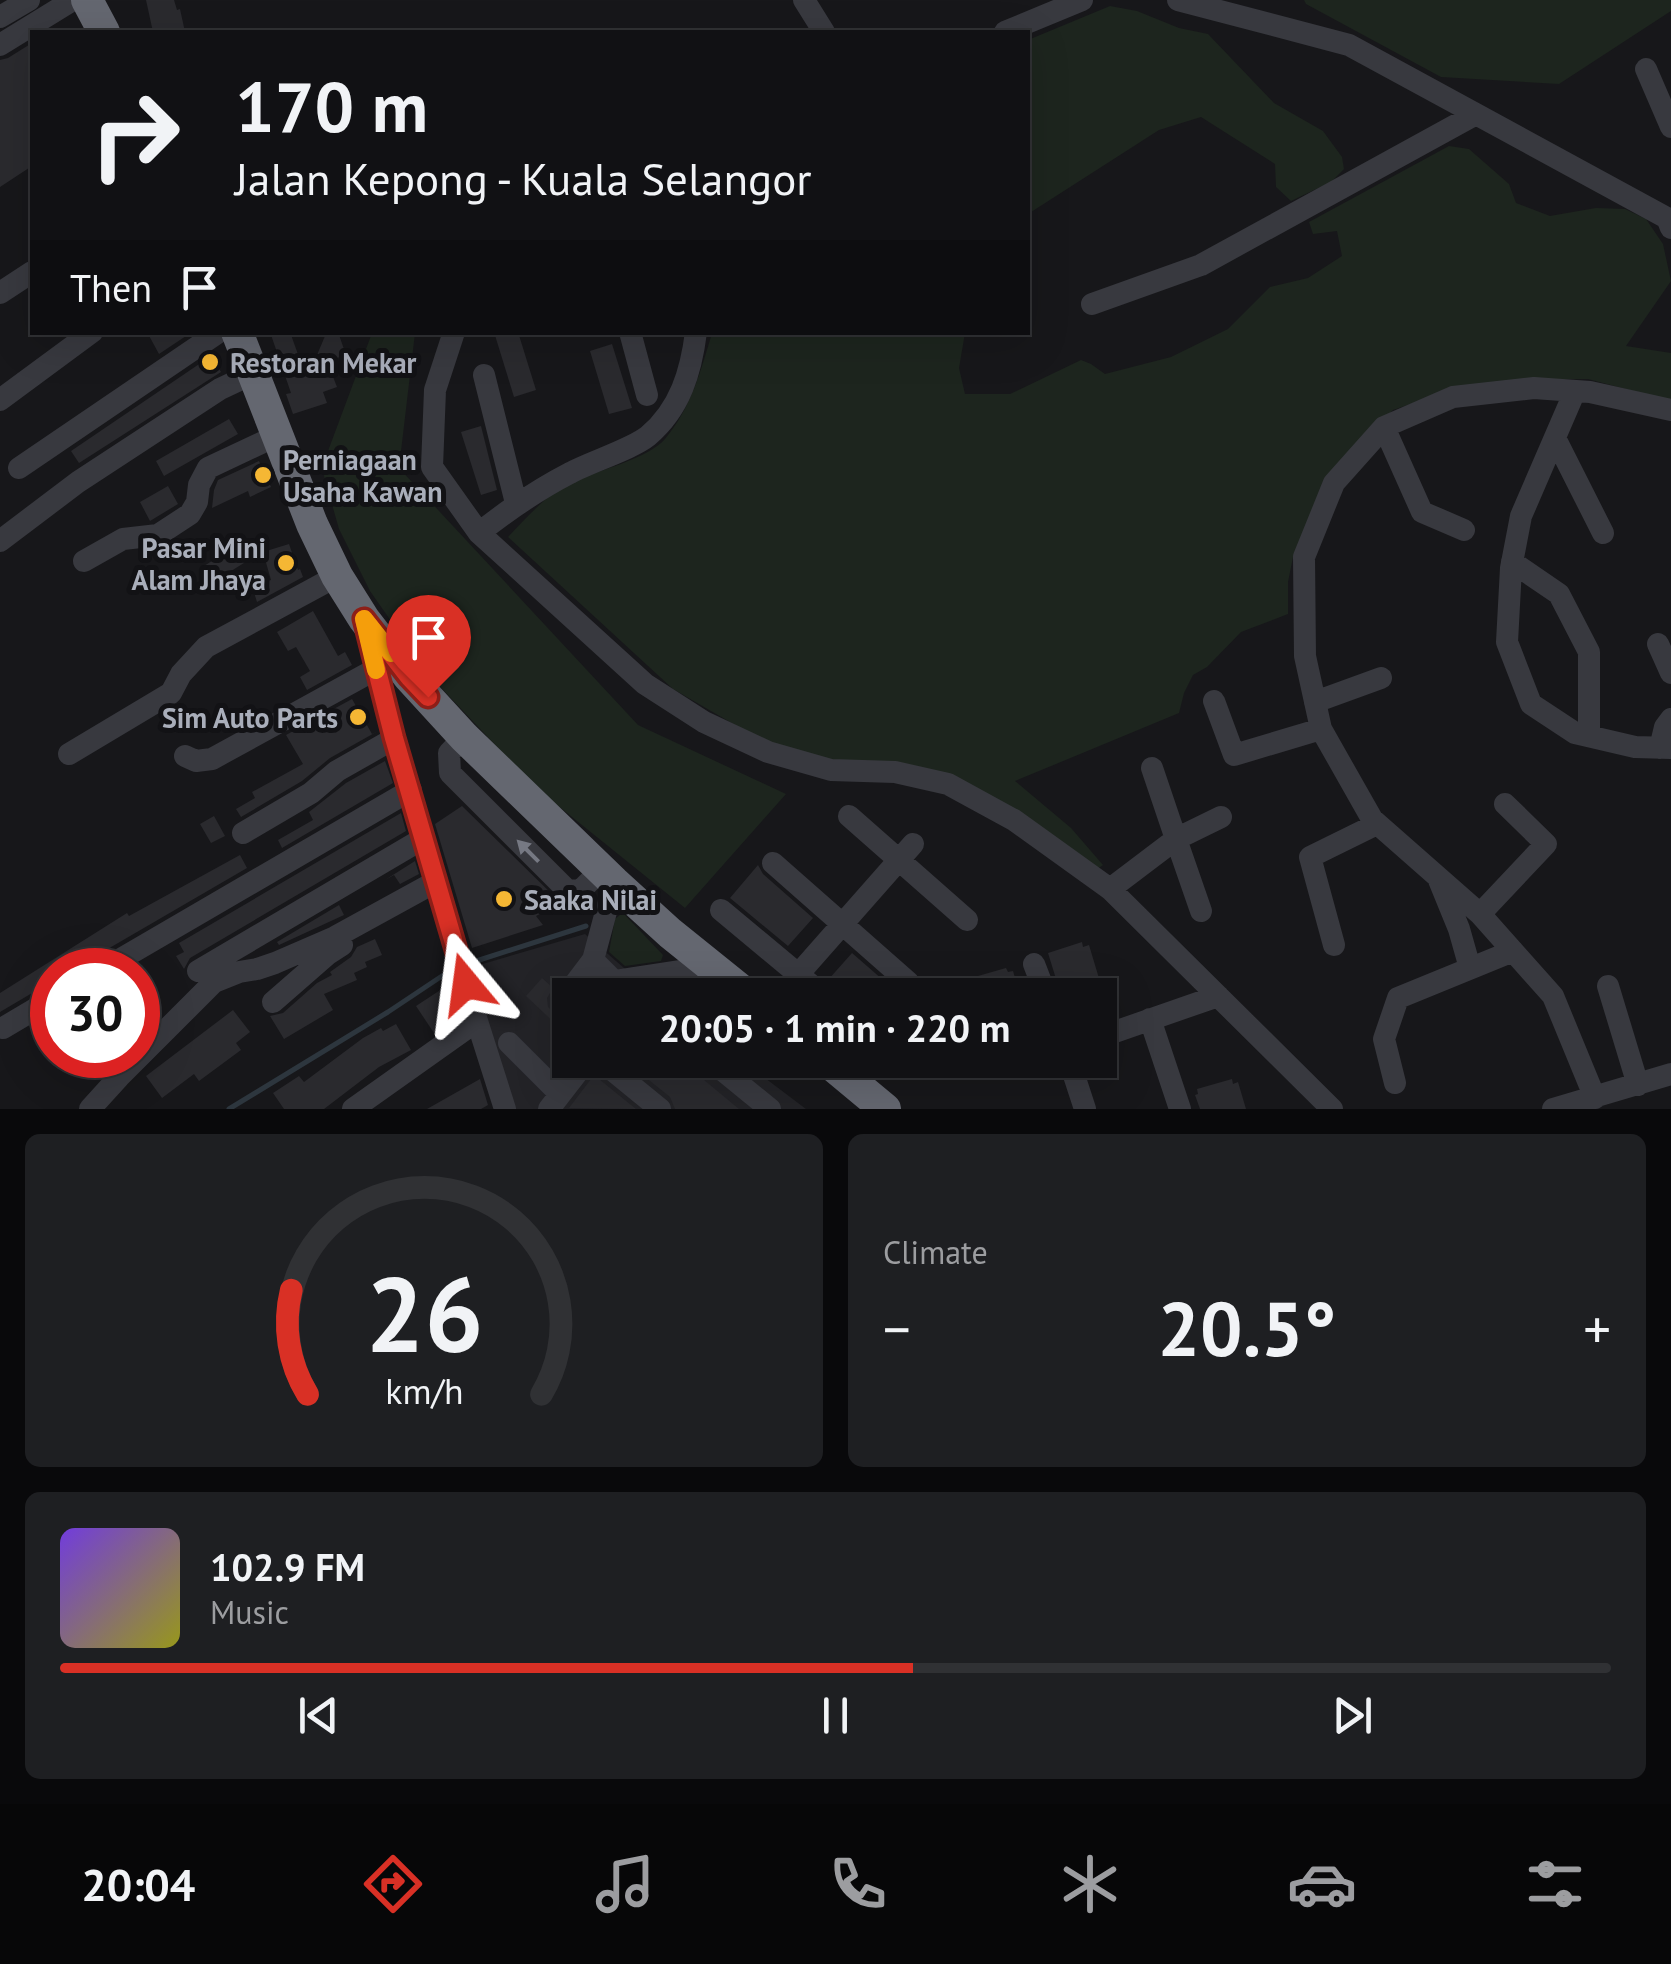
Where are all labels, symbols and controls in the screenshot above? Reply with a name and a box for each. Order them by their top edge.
text: 170 m [235,61,428,151]
icon: right [70,70,200,200]
text: Jalan Kepong - Kuala Selangor [235,149,812,207]
icon: arrive [172,260,227,315]
text: Then [70,263,152,312]
place label: Restoran Mekar [230,344,417,381]
marker: Restoran Mekar [199,351,221,373]
place label: Perniagaan Usaha Kawan [283,441,443,510]
marker: Perniagaan Usaha Kawan [252,464,274,486]
place label: Pasar Mini Alam Jhaya [132,529,266,598]
marker: Pasar Mini Alam Jhaya [275,552,297,574]
pin [386,595,471,698]
icon: arrive [401,610,456,665]
place label: Sim Auto Parts [162,699,338,736]
marker: Sim Auto Parts [347,706,369,728]
one-way arrow [517,840,541,864]
place label: Saaka Nilai [524,881,657,918]
marker: Saaka Nilai [493,888,515,910]
position arrow [414,932,518,1036]
speed limit sign: 30 [30,948,160,1078]
text: 20:05 · 1 min · 220 m [659,1003,1010,1052]
text: Climate [883,1231,988,1273]
text: 26 [365,1246,483,1381]
text: 20.5° [1158,1280,1336,1377]
text: − [883,1293,911,1364]
text: + [1583,1293,1611,1364]
text: km/h [385,1368,463,1414]
text: 102.9 FM [210,1542,365,1591]
text: Music [210,1591,289,1633]
icon: previous [291,1688,346,1743]
icon: pause [808,1688,863,1743]
icon: next [1325,1688,1380,1743]
icon: directions [358,1849,428,1919]
icon: music [590,1849,660,1919]
icon: phone [823,1849,893,1919]
icon: climate [1055,1849,1125,1919]
icon: car [1287,1849,1357,1919]
icon: filters [1520,1849,1590,1919]
text: 20:04 [81,1855,195,1913]

